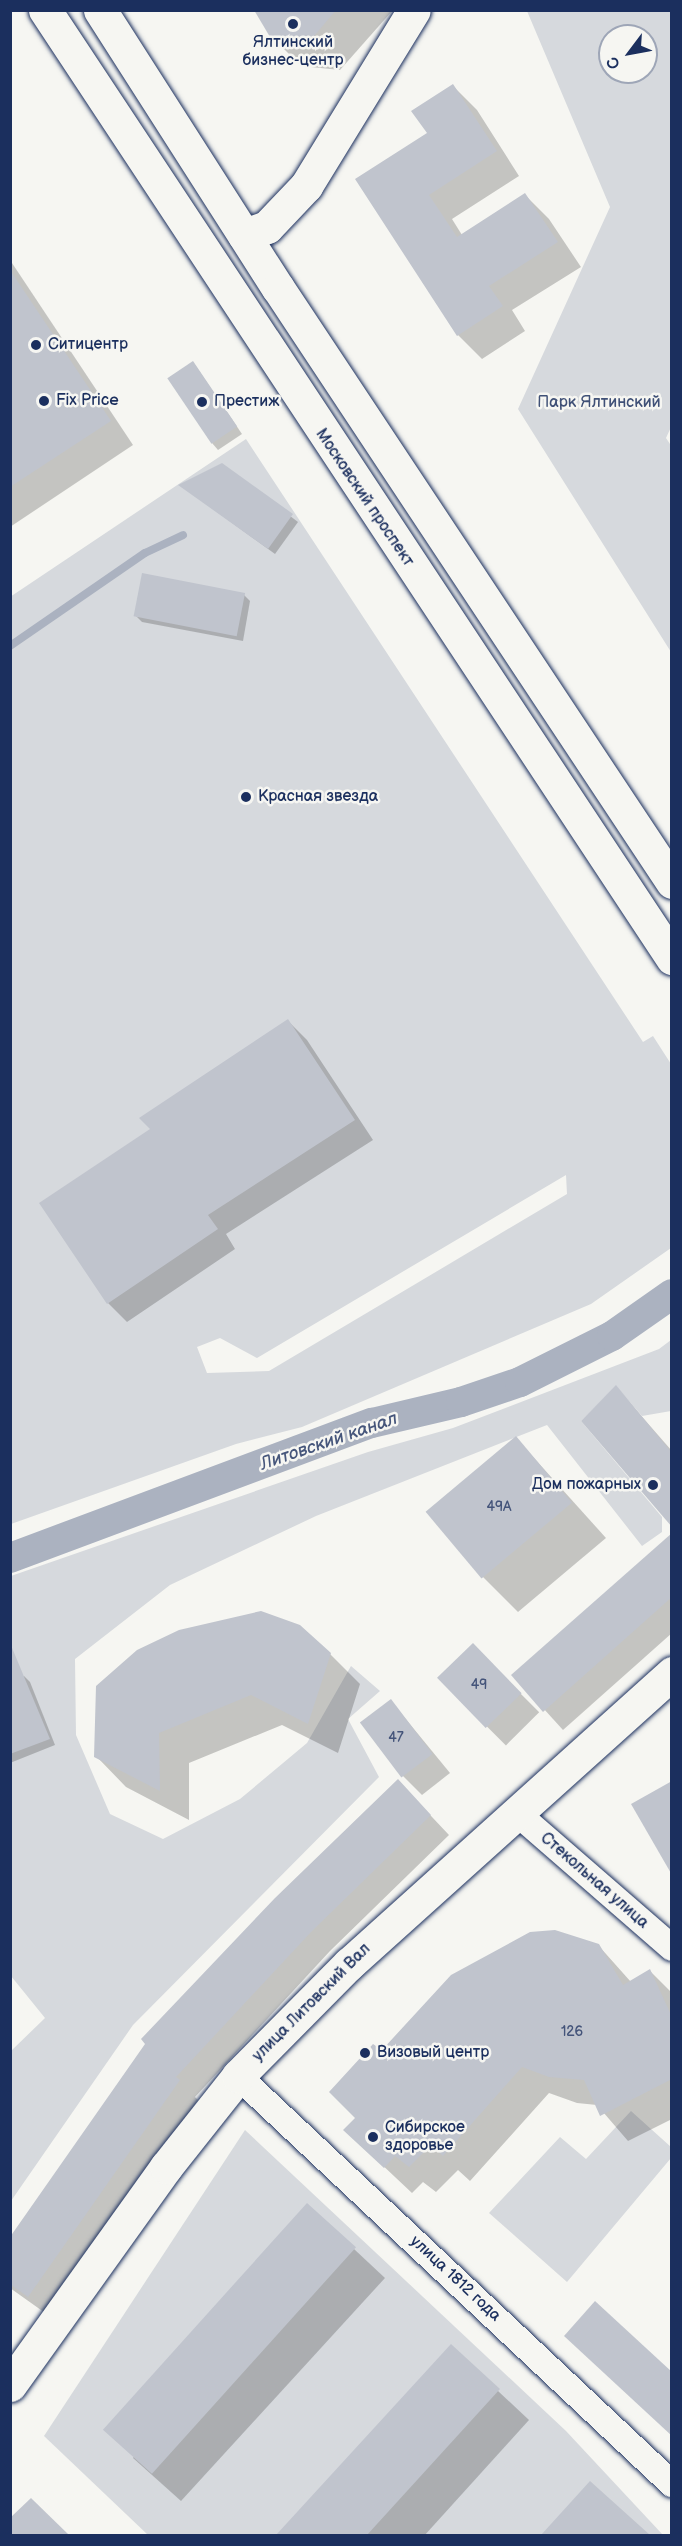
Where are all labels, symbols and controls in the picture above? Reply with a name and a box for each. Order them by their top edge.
marker: Ялтинский бизнес-центр [286,17,300,31]
north arrow [598,24,658,84]
place label: Ялтинский бизнес-центр [243,33,343,71]
text: С [603,53,625,72]
place label: Ситицентр [48,335,128,355]
marker: Ситицентр [29,338,43,352]
place label: Fix Price [56,391,119,411]
place label: Престиж [214,392,279,412]
park label: Парк Ялтинский [537,393,661,413]
marker: Fix Price [37,394,51,408]
marker: Престиж [195,395,209,409]
street label: Московский проспект [311,426,417,570]
place label: Красная звезда [258,787,378,807]
marker: Красная звезда [239,790,253,804]
water label: Литовский канал [258,1408,400,1476]
place label: Дом пожарных [532,1475,641,1495]
marker: Дом пожарных [646,1478,660,1492]
house number: 49А [486,1499,512,1515]
house number: 49 [471,1677,487,1693]
house number: 47 [388,1730,404,1746]
street label: Стекольная улица [536,1829,652,1933]
street label: улица Литовский Вал [249,1940,375,2066]
house number: 126 [561,2024,583,2040]
place label: Визовый центр [377,2043,489,2063]
marker: Визовый центр [358,2046,372,2060]
place label: Сибирское здоровье [385,2118,465,2156]
marker: Сибирское здоровье [366,2130,380,2144]
street label: улица 1812 года [406,2232,504,2326]

